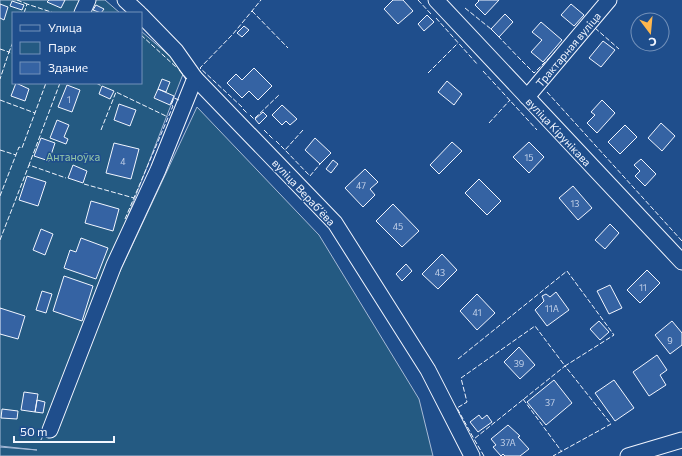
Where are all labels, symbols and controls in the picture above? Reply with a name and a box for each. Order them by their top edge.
street label: Трактарная вуліца [532,9,603,89]
legend [12,12,142,84]
north arrow [630,12,670,52]
text: Улица [48,20,82,34]
text: С [647,35,658,50]
text: Парк [48,40,77,54]
text: Здание [48,60,88,74]
house number: 1 [67,94,71,105]
street label: вуліца Кірунікава [524,94,594,168]
park label: Антаноўка [46,150,100,163]
house number: 15 [524,152,534,163]
house number: 4 [120,156,126,167]
street label: вуліца Верабʼёва [270,156,338,228]
house number: 47 [356,180,366,191]
house number: 13 [571,198,579,209]
house number: 45 [393,221,403,232]
house number: 43 [435,267,445,278]
house number: 11 [639,282,647,293]
house number: 11А [545,303,559,314]
house number: 41 [473,307,481,318]
house number: 9 [667,335,673,346]
house number: 39 [514,358,524,369]
house number: 37 [545,397,555,408]
scale bar [14,418,114,444]
text: 50 m [20,424,48,438]
house number: 37А [500,437,516,448]

